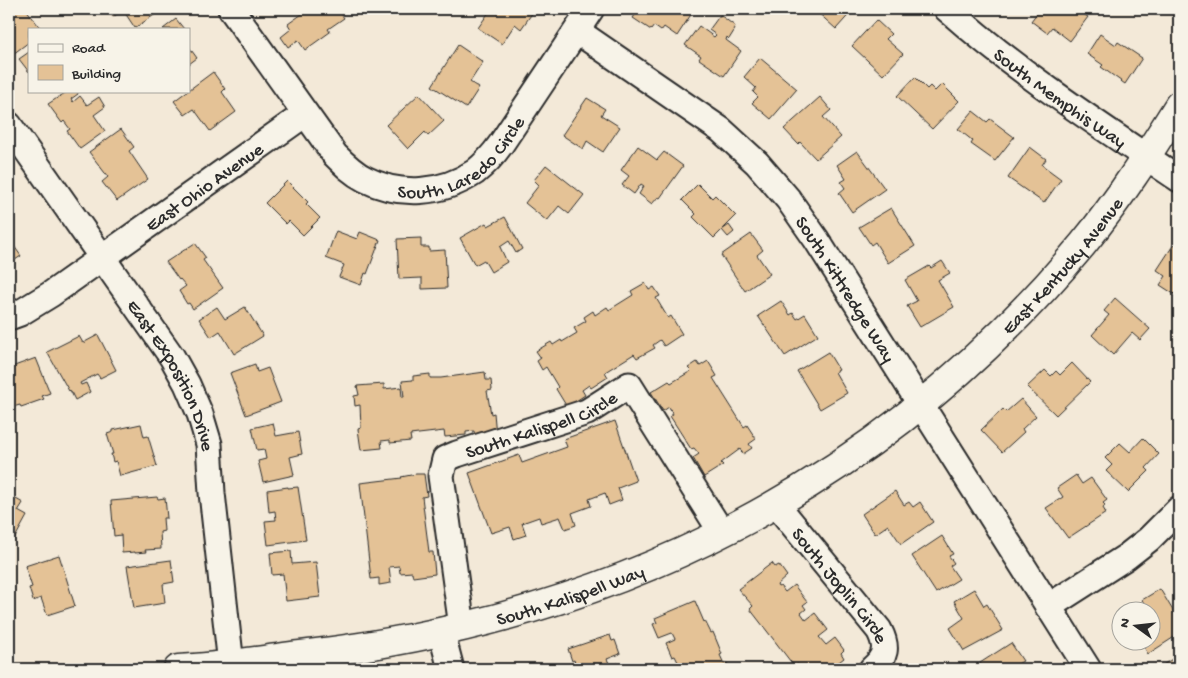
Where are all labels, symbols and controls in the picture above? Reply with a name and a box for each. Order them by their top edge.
legend [28,28,190,92]
text: Road [72,40,106,58]
street label: South Memphis Way [988,44,1130,156]
text: Building [71,66,121,84]
street label: South Laredo Circle [396,113,531,206]
street label: East Ohio Avenue [142,139,269,238]
street label: East Kentucky Avenue [998,194,1130,341]
street label: South Kittredge Way [789,213,899,368]
street label: East Exposition Drive [120,296,217,452]
street label: South Kalispell Circle [463,388,623,466]
street label: South Joplin Circle [785,524,892,647]
street label: South Kalispell Way [494,561,649,633]
north arrow [1110,600,1160,650]
text: N [1116,617,1135,630]

